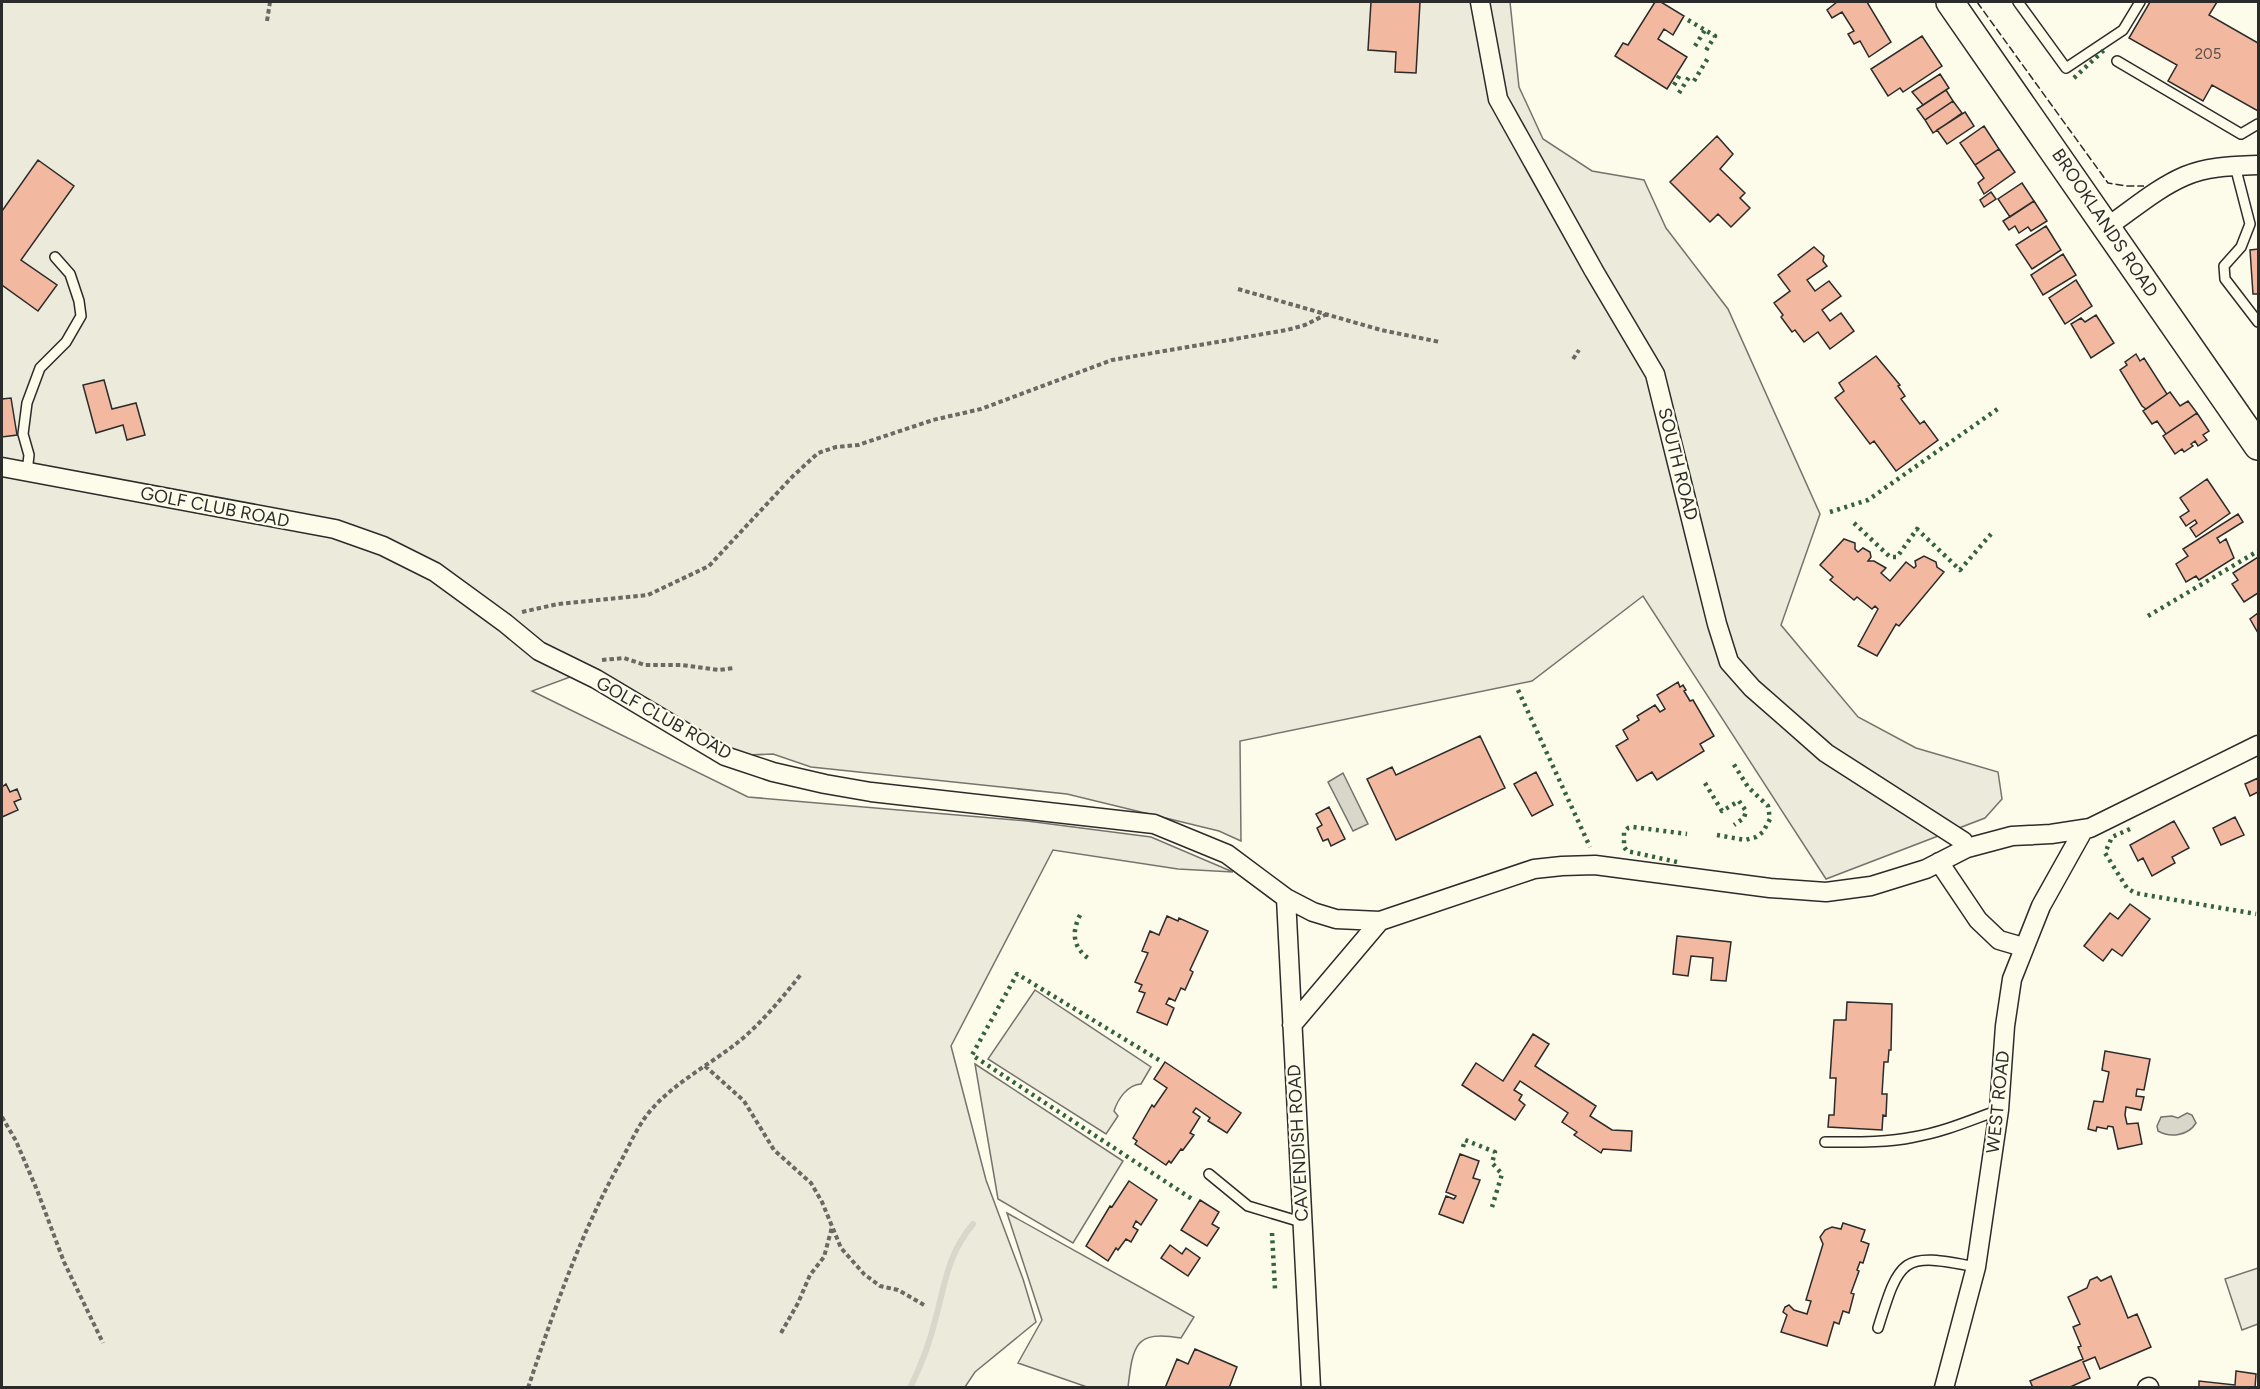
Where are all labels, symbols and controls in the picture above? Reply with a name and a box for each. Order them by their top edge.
house number: 205 [2195,45,2221,63]
street label: BROOKLANDS ROAD [2047,145,2163,301]
street label: SOUTH ROAD [1653,405,1703,523]
street label: GOLF CLUB ROAD [139,482,291,532]
street label: GOLF CLUB ROAD [592,672,736,764]
street label: WEST ROAD [1982,1050,2014,1154]
street label: CAVENDISH ROAD [1283,1064,1313,1222]

